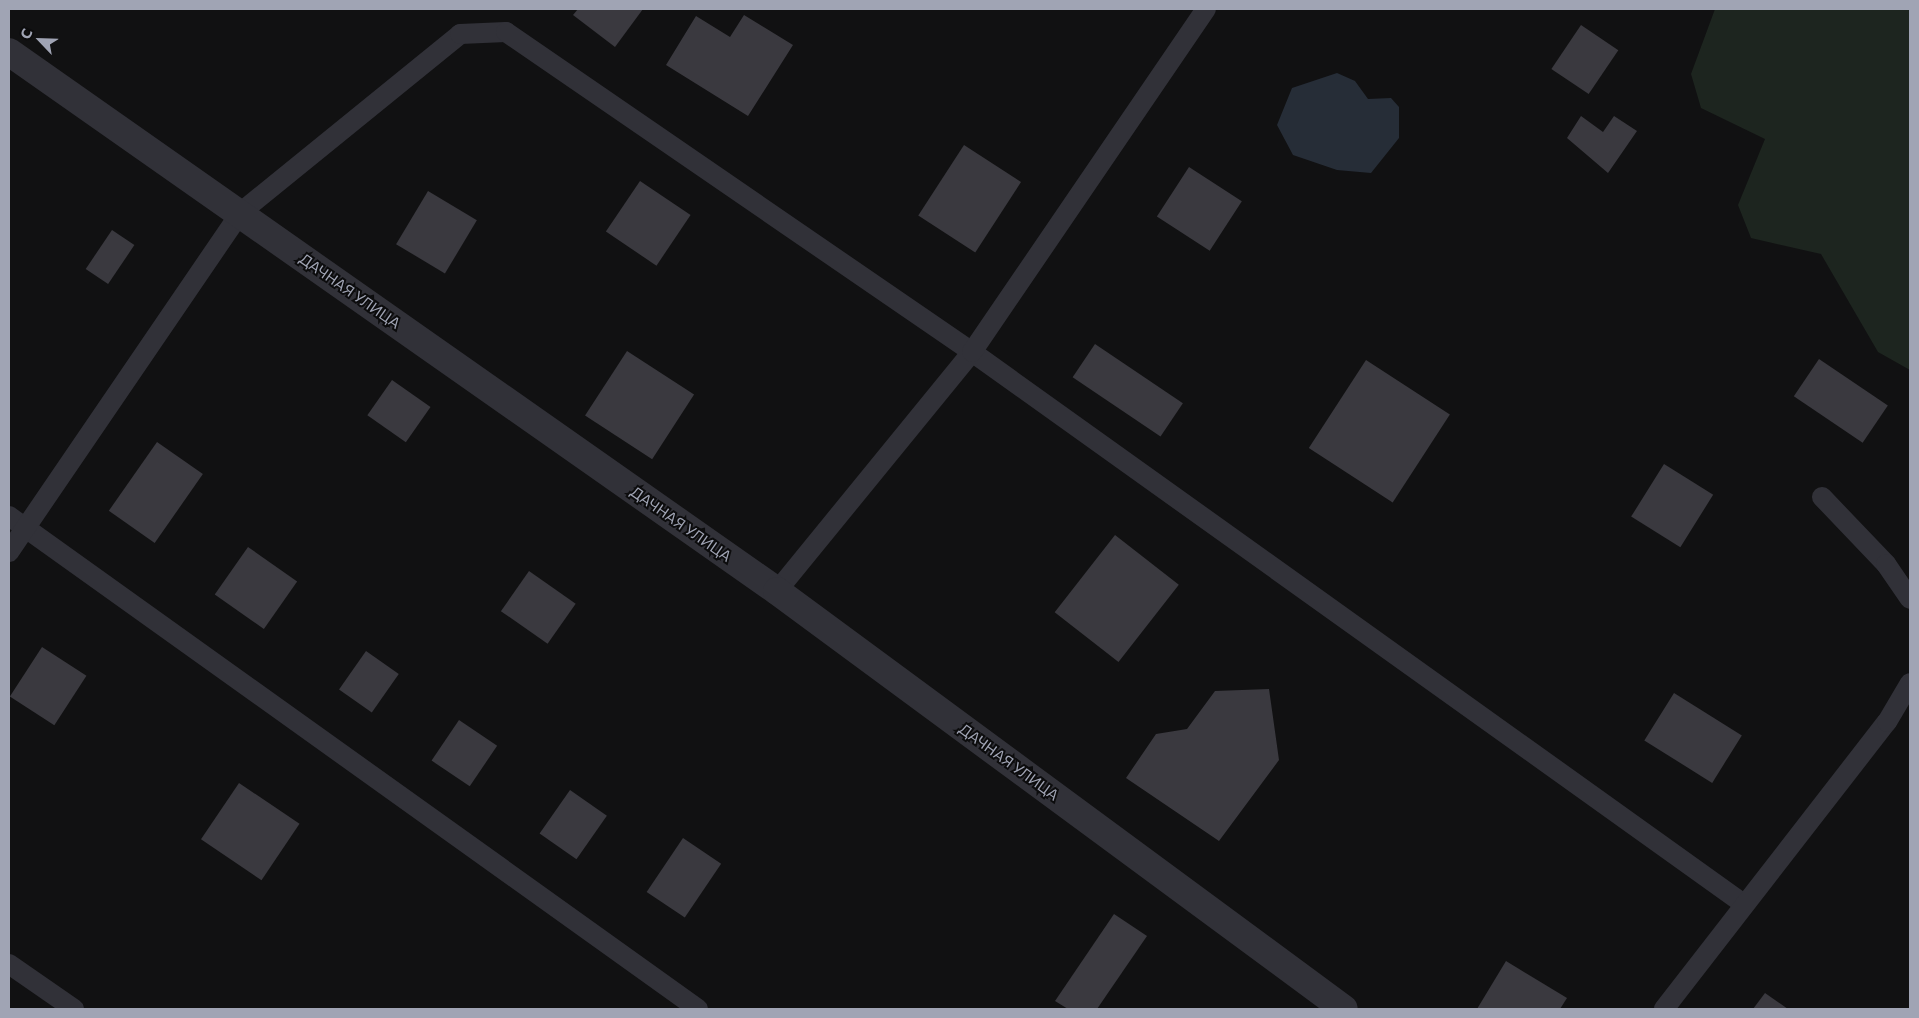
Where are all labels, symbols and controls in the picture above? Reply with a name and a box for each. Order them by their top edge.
north arrow [15,15,65,65]
text: С [16,26,36,42]
street label: ДАЧНАЯ УЛИЦА [296,249,404,333]
street label: ДАЧНАЯ УЛИЦА [627,482,735,566]
street label: ДАЧНАЯ УЛИЦА [956,720,1062,804]

